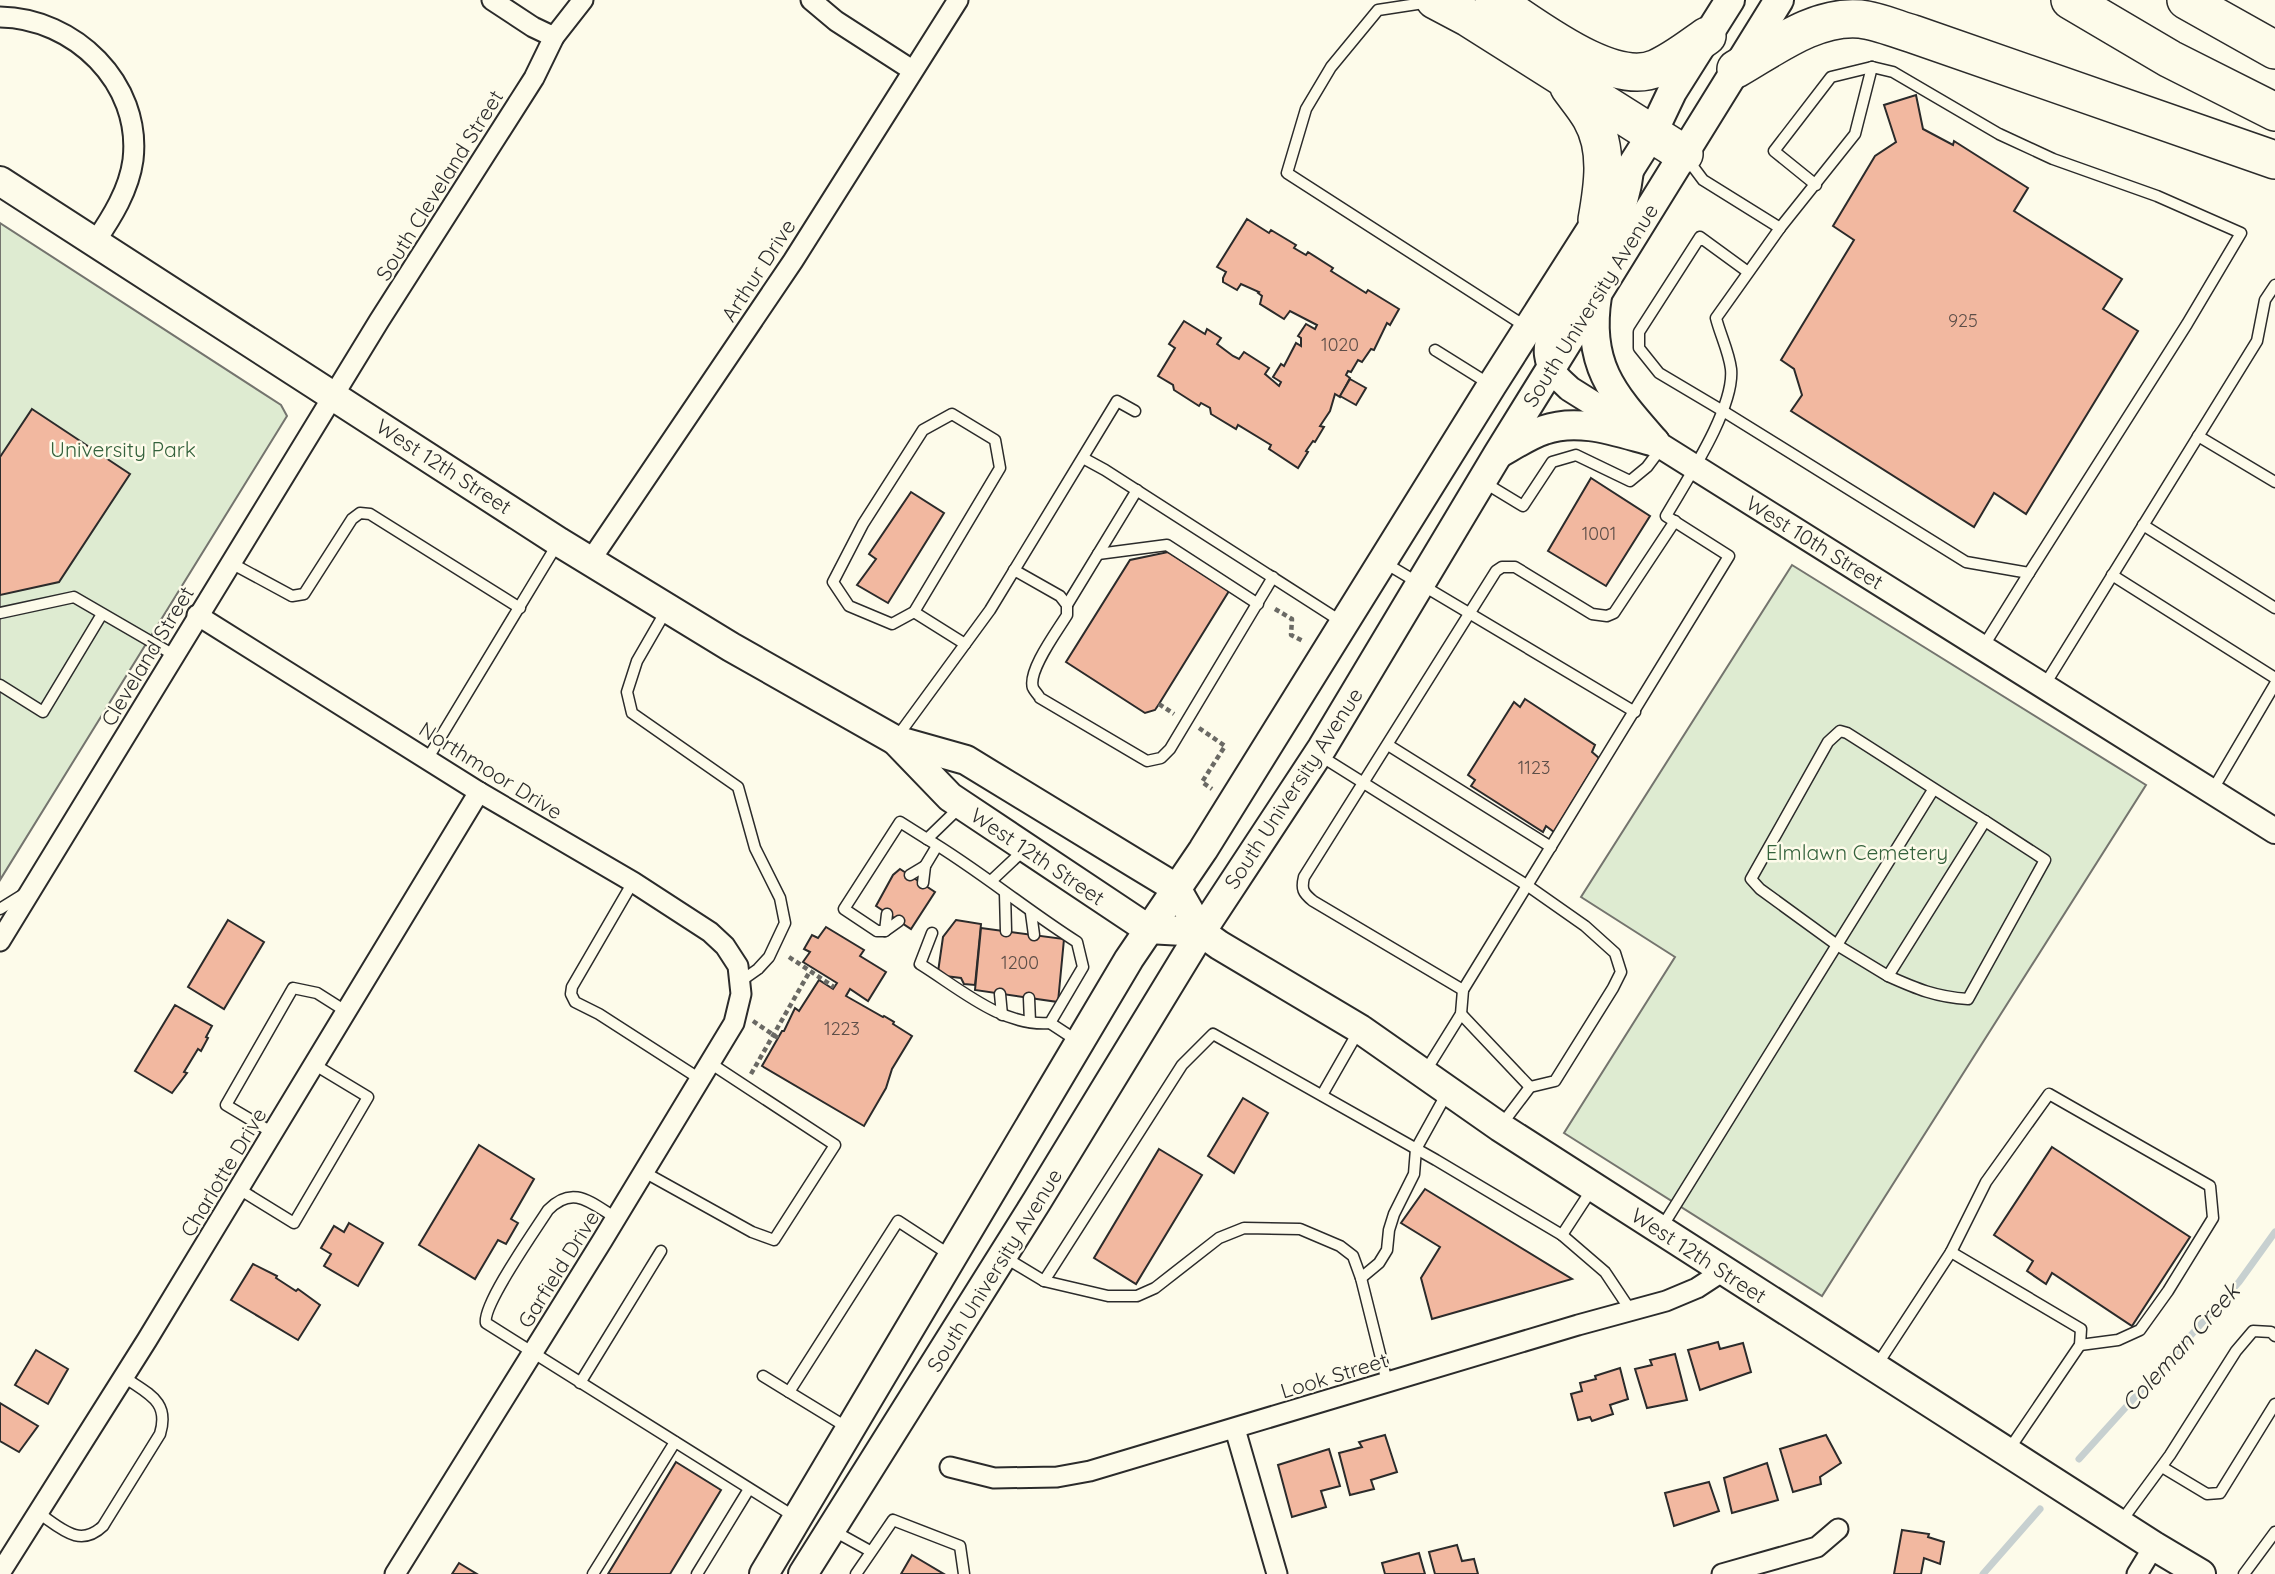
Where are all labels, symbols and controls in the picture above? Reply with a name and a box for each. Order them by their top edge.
street label: South Cleveland Street [370,85,508,285]
street label: South University Avenue [1517,199,1663,411]
street label: Arthur Drive [715,214,801,326]
house number: 925 [1948,309,1978,332]
house number: 1020 [1321,333,1359,356]
street label: West 12th Street [371,413,517,519]
park label: University Park [50,436,196,462]
street label: West 10th Street [1742,489,1888,595]
house number: 1001 [1582,522,1616,545]
street label: Cleveland Street [95,581,199,731]
street label: South University Avenue [1218,682,1368,894]
street label: Northmoor Drive [415,716,567,824]
house number: 1123 [1518,756,1550,779]
street label: West 12th Street [966,802,1110,910]
park label: Elmlawn Cemetery [1766,839,1948,865]
house number: 1200 [1001,951,1039,974]
house number: 1223 [824,1017,860,1040]
street label: Charlotte Drive [174,1103,272,1241]
street label: South University Avenue [921,1164,1067,1376]
street label: West 12th Street [1626,1202,1772,1308]
street label: Garfield Drive [512,1206,604,1332]
water label: Coleman Creek [2115,1275,2246,1417]
street label: Look Street [1277,1346,1391,1404]

